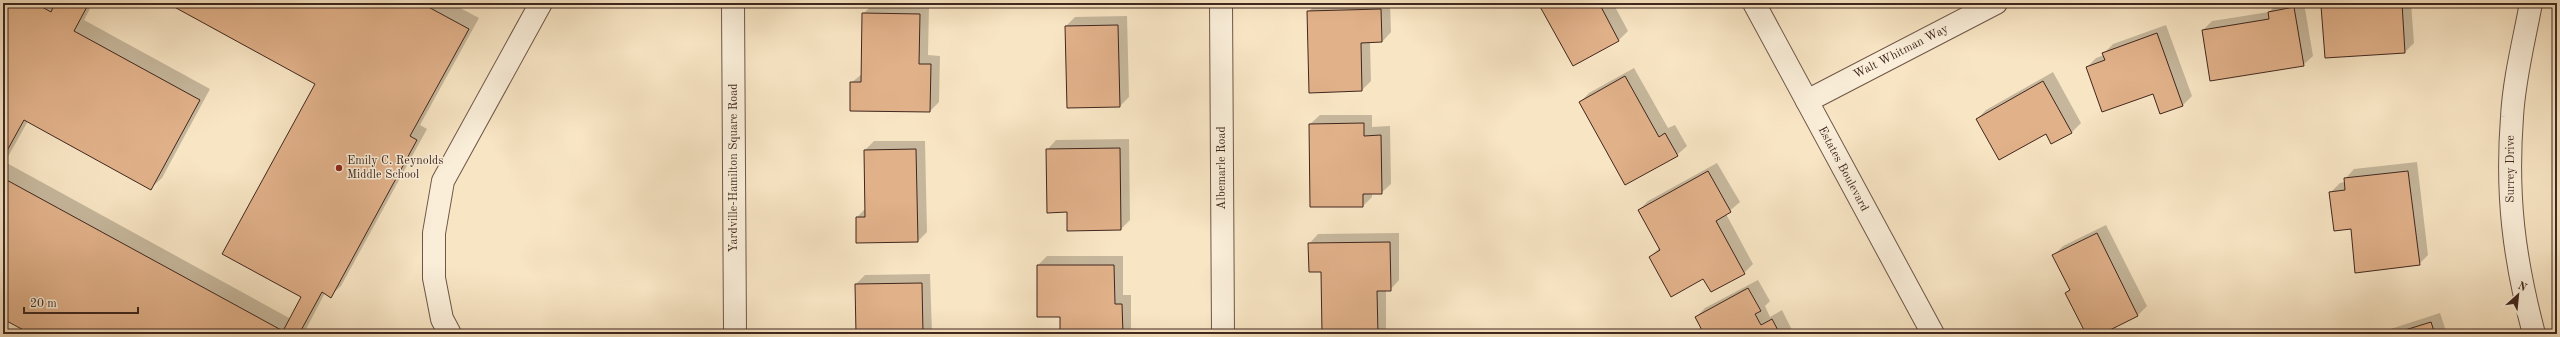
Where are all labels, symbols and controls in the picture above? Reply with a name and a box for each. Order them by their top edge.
street label: Walt Whitman Way [1852,23,1951,81]
street label: Yardville-Hamilton Square Road [728,84,740,252]
street label: Estates Boulevard [1816,125,1870,213]
street label: Albemarle Road [1216,126,1228,210]
street label: Surrey Drive [2505,135,2517,203]
place label: Emily C. Reynolds Middle School [347,155,443,181]
marker: Emily C. Reynolds Middle School [334,163,344,173]
north arrow [2498,275,2538,315]
text: N [2516,281,2529,295]
scale bar [24,289,138,315]
text: 20 m [30,298,57,310]

